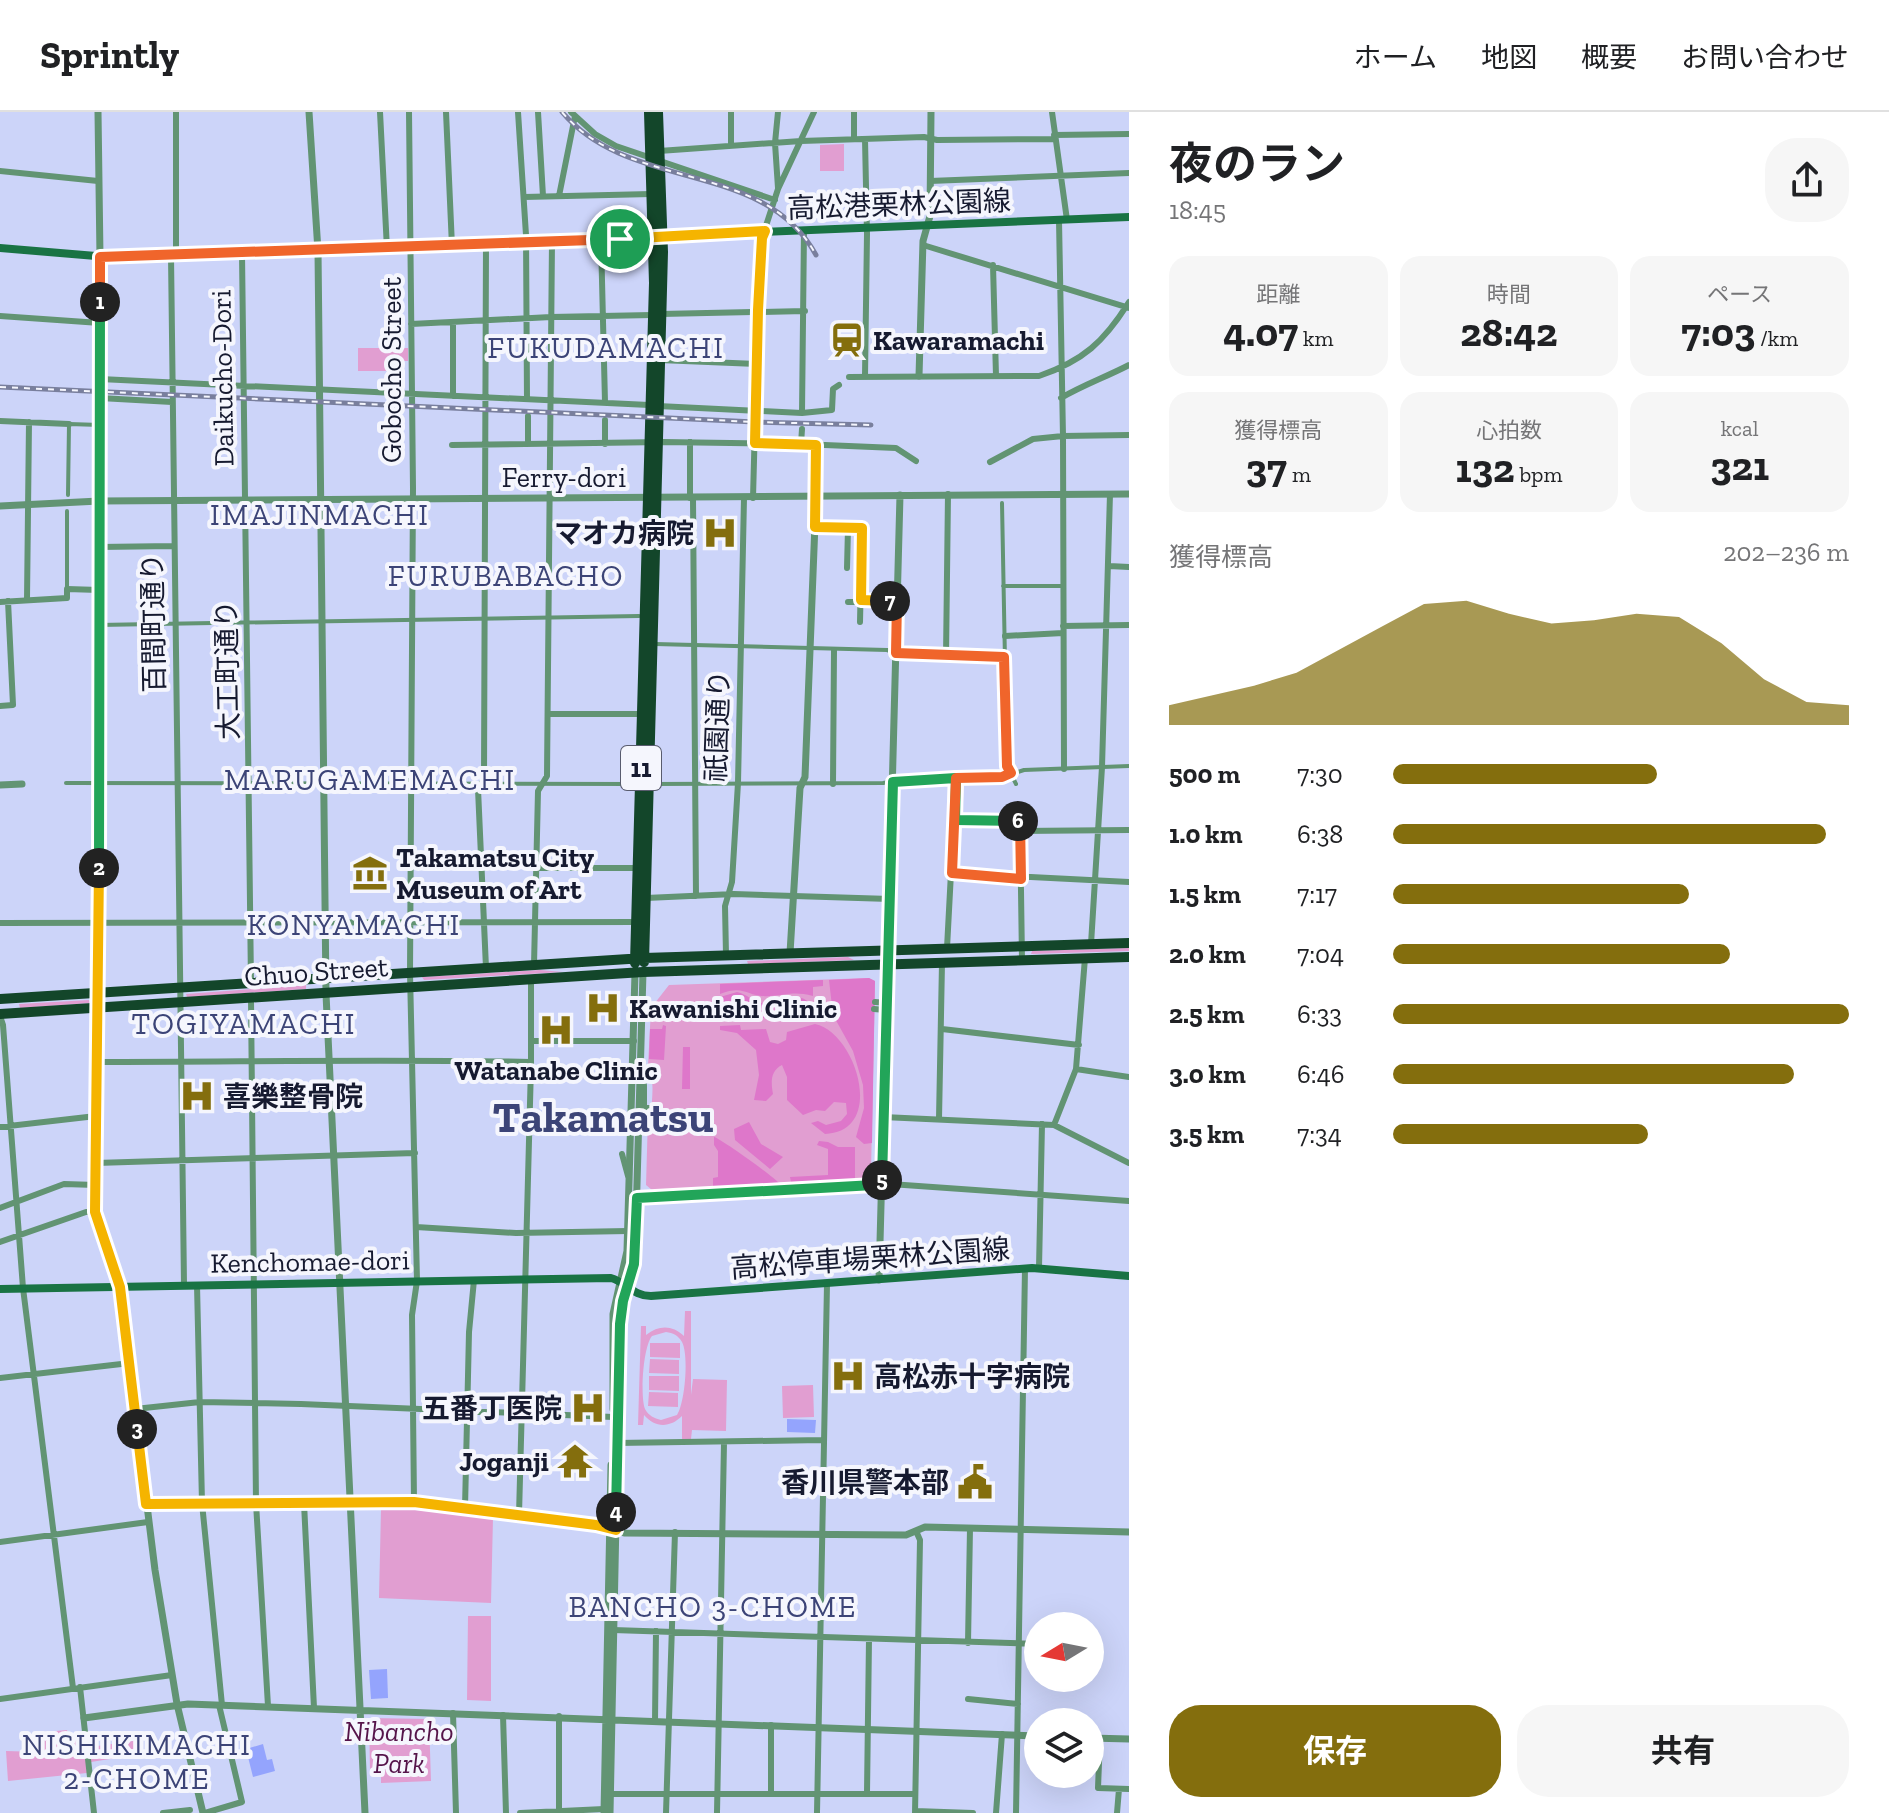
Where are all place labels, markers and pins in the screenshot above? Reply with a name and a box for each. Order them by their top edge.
pin [586,205,654,273]
pin: 1 [80,282,120,322]
station icon: Kawaramachi [828,321,866,359]
place label: Kawaramachi [873,324,1044,357]
hospital icon: マオカ病院 [701,514,739,552]
place label: マオカ病院 [554,517,694,550]
pin: 7 [870,581,910,621]
pin: 6 [998,801,1038,841]
place label: Takamatsu City Museum of Art [396,841,594,906]
pin: 2 [79,848,119,888]
museum icon: Takamatsu City Museum of Art [351,854,389,892]
hospital icon: Kawanishi Clinic [584,989,622,1027]
place label: Kawanishi Clinic [629,992,837,1025]
hospital icon: Watanabe Clinic [537,1011,575,1049]
place label: Watanabe Clinic [454,1054,658,1087]
hospital icon: 喜樂整骨院 [178,1077,216,1115]
place label: 喜樂整骨院 [223,1080,363,1113]
pin: 5 [862,1160,902,1200]
hospital icon: 高松赤十字病院 [829,1357,867,1395]
place label: 高松赤十字病院 [874,1360,1070,1393]
hospital icon: 五番丁医院 [569,1389,607,1427]
place label: 五番丁医院 [422,1392,562,1425]
pin: 3 [117,1409,157,1449]
temple icon: Joganji [556,1442,594,1480]
place label: Joganji [459,1445,549,1478]
public building icon: 香川県警本部 [956,1463,994,1501]
place label: 香川県警本部 [781,1466,949,1499]
pin: 4 [596,1492,636,1532]

